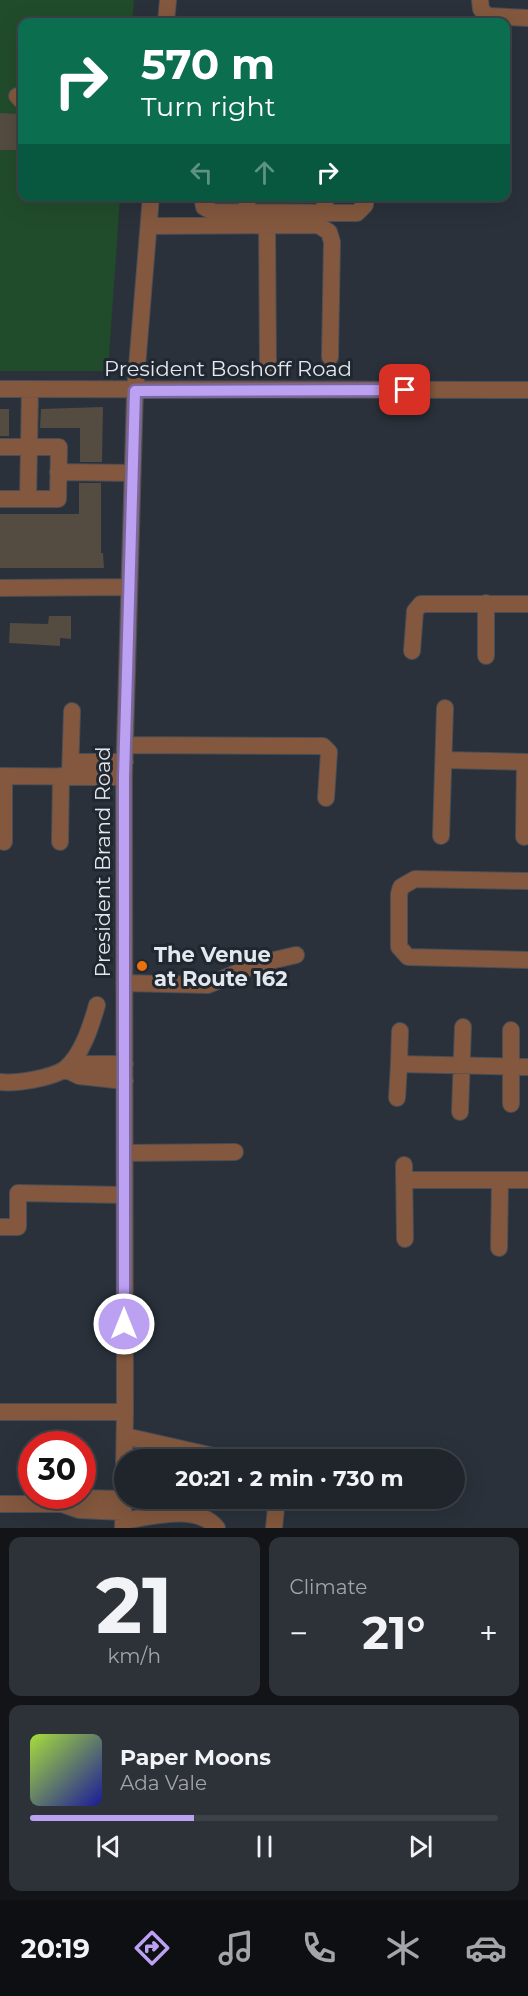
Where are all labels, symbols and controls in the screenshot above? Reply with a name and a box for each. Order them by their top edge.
text: 570 m [141,38,275,90]
icon: right [42,42,120,120]
text: Turn right [141,90,276,123]
icon: left [185,156,218,189]
icon: ahead [248,156,281,189]
icon: right [311,156,344,189]
street label: President Boshoff Road [104,356,352,381]
pin [379,364,430,415]
icon: arrive [388,373,421,406]
street label: President Brand Road [90,746,115,978]
place label: The Venue at Route 162 [154,942,288,991]
marker: The Venue at Route 162 [135,959,149,973]
position arrow [92,1292,156,1356]
speed limit sign: 30 [18,1431,96,1509]
text: 20:21 · 2 min · 730 m [175,1465,404,1492]
text: 21 [96,1557,173,1653]
text: Climate [290,1575,367,1599]
text: 21° [362,1605,425,1660]
text: − [290,1613,308,1653]
text: + [479,1613,498,1653]
text: km/h [108,1644,161,1668]
text: Paper Moons [120,1744,271,1771]
text: Ada Vale [120,1771,207,1795]
icon: previous [92,1830,125,1863]
icon: pause [248,1830,281,1863]
icon: next [404,1830,437,1863]
icon: directions [131,1927,173,1969]
icon: music [215,1927,257,1969]
icon: phone [298,1927,340,1969]
icon: climate [382,1927,424,1969]
icon: car [465,1927,507,1969]
text: 20:19 [21,1932,90,1965]

